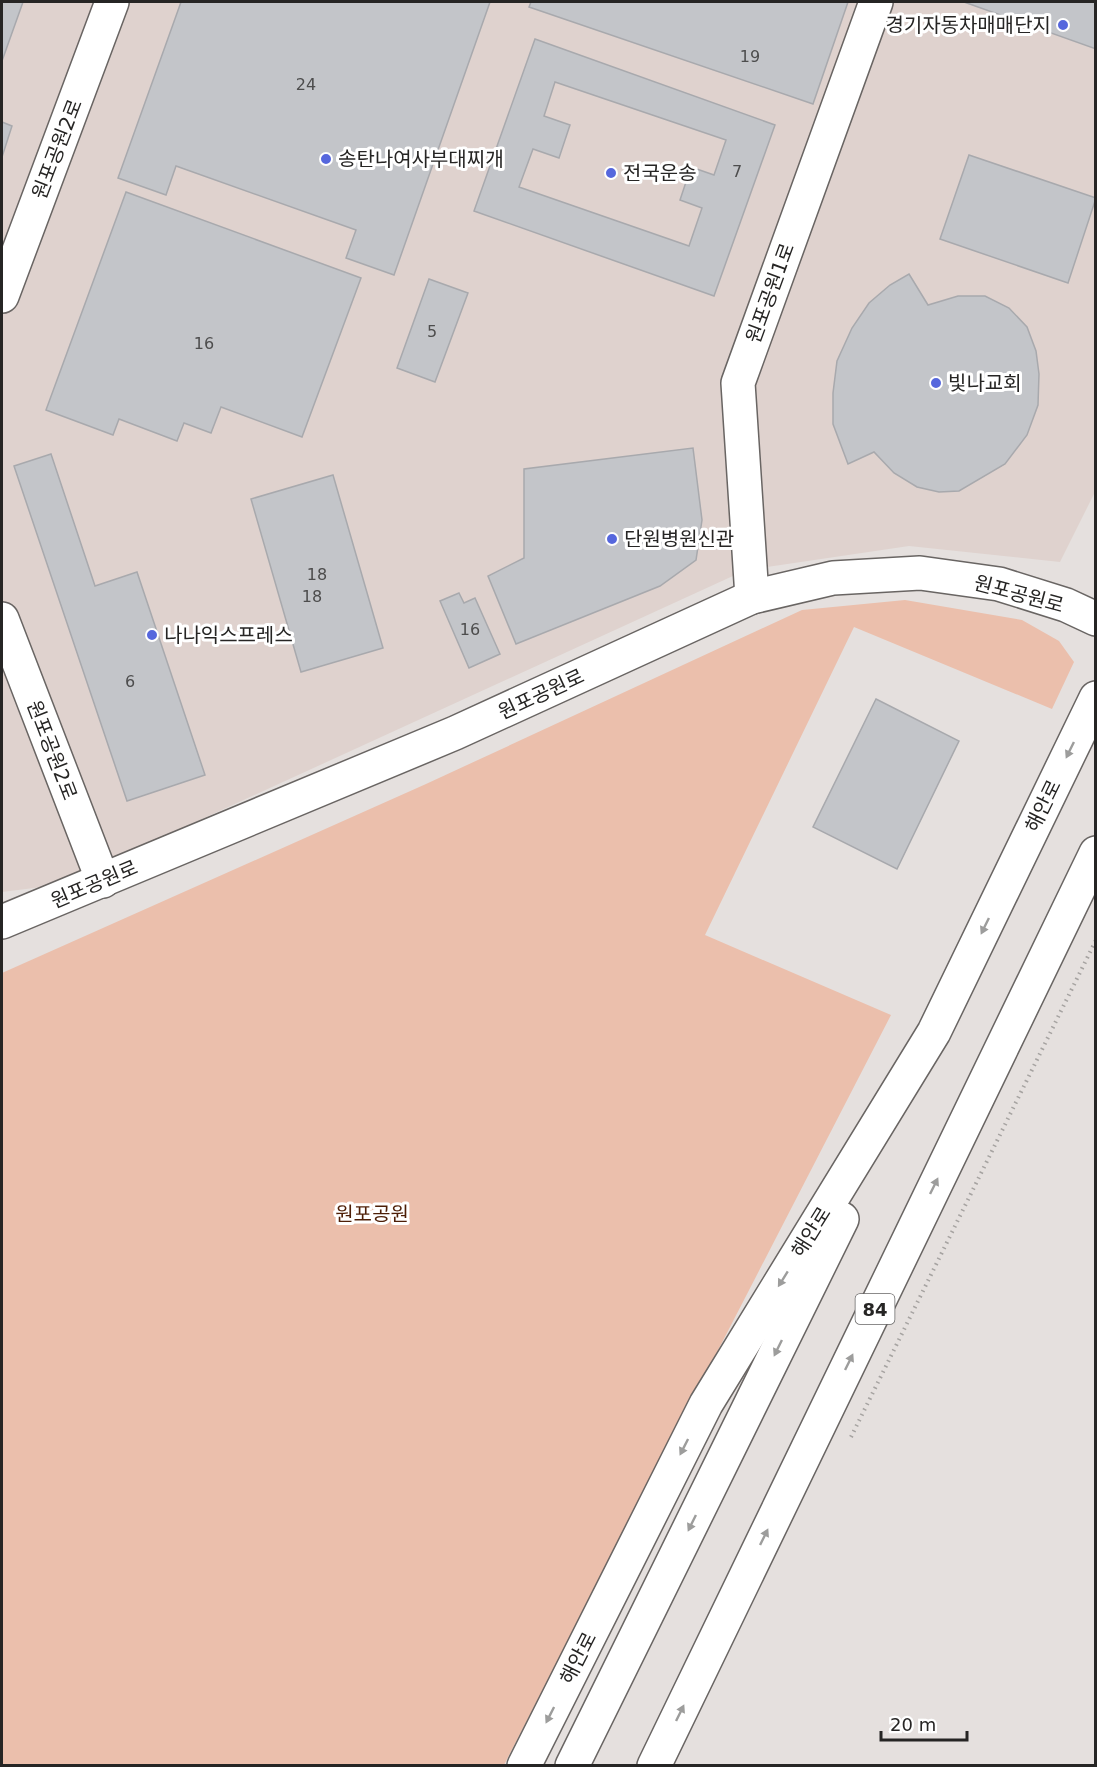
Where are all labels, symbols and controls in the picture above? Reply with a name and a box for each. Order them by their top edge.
place label: 경기자동차매매단지 [885,13,1051,37]
marker: 경기자동차매매단지 [1056,18,1070,32]
house number: 19 [740,47,760,66]
house number: 24 [296,75,316,94]
street label: 원포공원2로 [27,96,87,202]
place label: 송탄나여사부대찌개 [338,147,504,171]
marker: 송탄나여사부대찌개 [319,152,333,166]
place label: 전국운송 [623,161,697,185]
house number: 7 [732,162,742,181]
marker: 전국운송 [604,166,618,180]
street label: 원포공원1로 [741,240,799,346]
house number: 5 [427,322,437,341]
house number: 16 [194,334,214,353]
place label: 빛나교회 [948,371,1022,395]
marker: 빛나교회 [929,376,943,390]
place label: 단원병원신관 [624,527,734,551]
marker: 단원병원신관 [605,532,619,546]
house number: 18 [307,565,327,584]
street label: 원포공원로 [971,571,1067,617]
house number: 18 [302,587,322,606]
house number: 16 [460,620,480,639]
place label: 나나익스프레스 [164,623,293,647]
marker: 나나익스프레스 [145,628,159,642]
street label: 원포공원로 [494,664,588,724]
house number: 6 [125,672,135,691]
street label: 원포공원2로 [22,697,82,803]
one-way arrow [1066,742,1075,759]
street label: 해안로 [1020,776,1066,836]
street label: 원포공원로 [47,855,141,913]
one-way arrow [981,917,991,935]
one-way arrow [930,1178,939,1195]
park label: 원포공원 [335,1202,409,1226]
street label: 해안로 [786,1202,836,1262]
one-way arrow [777,1271,788,1287]
road number: 84 [856,1294,894,1324]
one-way arrow [773,1340,783,1357]
one-way arrow [845,1353,854,1370]
one-way arrow [679,1439,689,1456]
one-way arrow [687,1514,697,1532]
one-way arrow [760,1529,769,1546]
street label: 해안로 [555,1628,601,1688]
one-way arrow [675,1704,684,1721]
scale bar [881,1704,966,1742]
one-way arrow [545,1706,555,1724]
text: 20 m [890,1714,936,1735]

